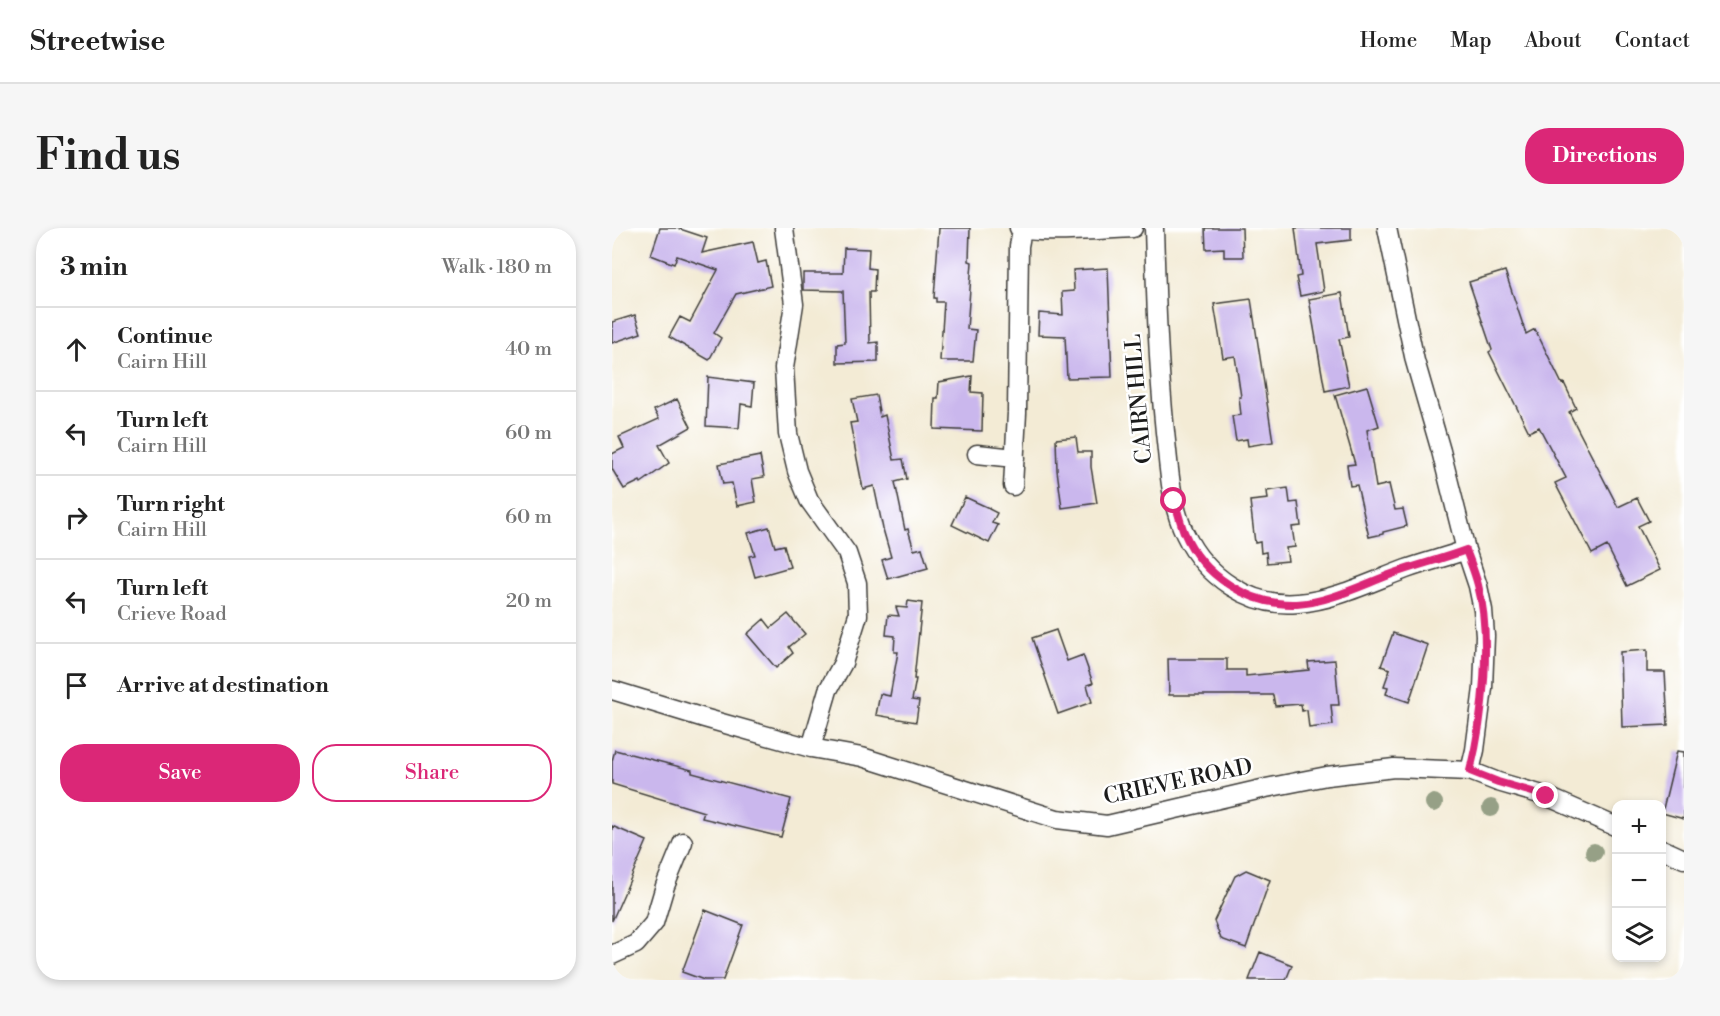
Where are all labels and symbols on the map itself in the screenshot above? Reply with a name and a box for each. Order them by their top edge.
street label: CAIRN HILL [1120,333,1158,465]
route start [1160,487,1186,513]
street label: CRIEVE ROAD [1101,753,1255,811]
route end [1532,782,1558,808]

